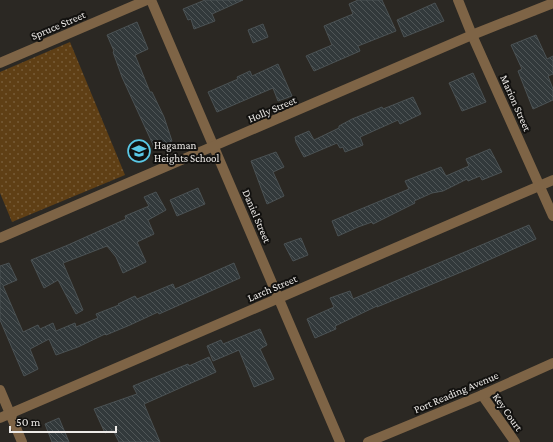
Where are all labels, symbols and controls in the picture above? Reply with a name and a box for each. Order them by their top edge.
street label: Spruce Street [29,8,88,43]
street label: Marion Street [498,73,534,133]
street label: Holly Street [246,93,299,125]
school or university icon: Hagaman Heights School [126,138,152,164]
place label: Hagaman Heights School [154,139,220,165]
street label: Daniel Street [240,188,274,245]
street label: Larch Street [245,272,299,304]
street label: Port Reading Avenue [412,369,501,416]
street label: Key Court [490,391,526,434]
scale bar [10,408,116,434]
text: 50 m [16,415,41,429]

